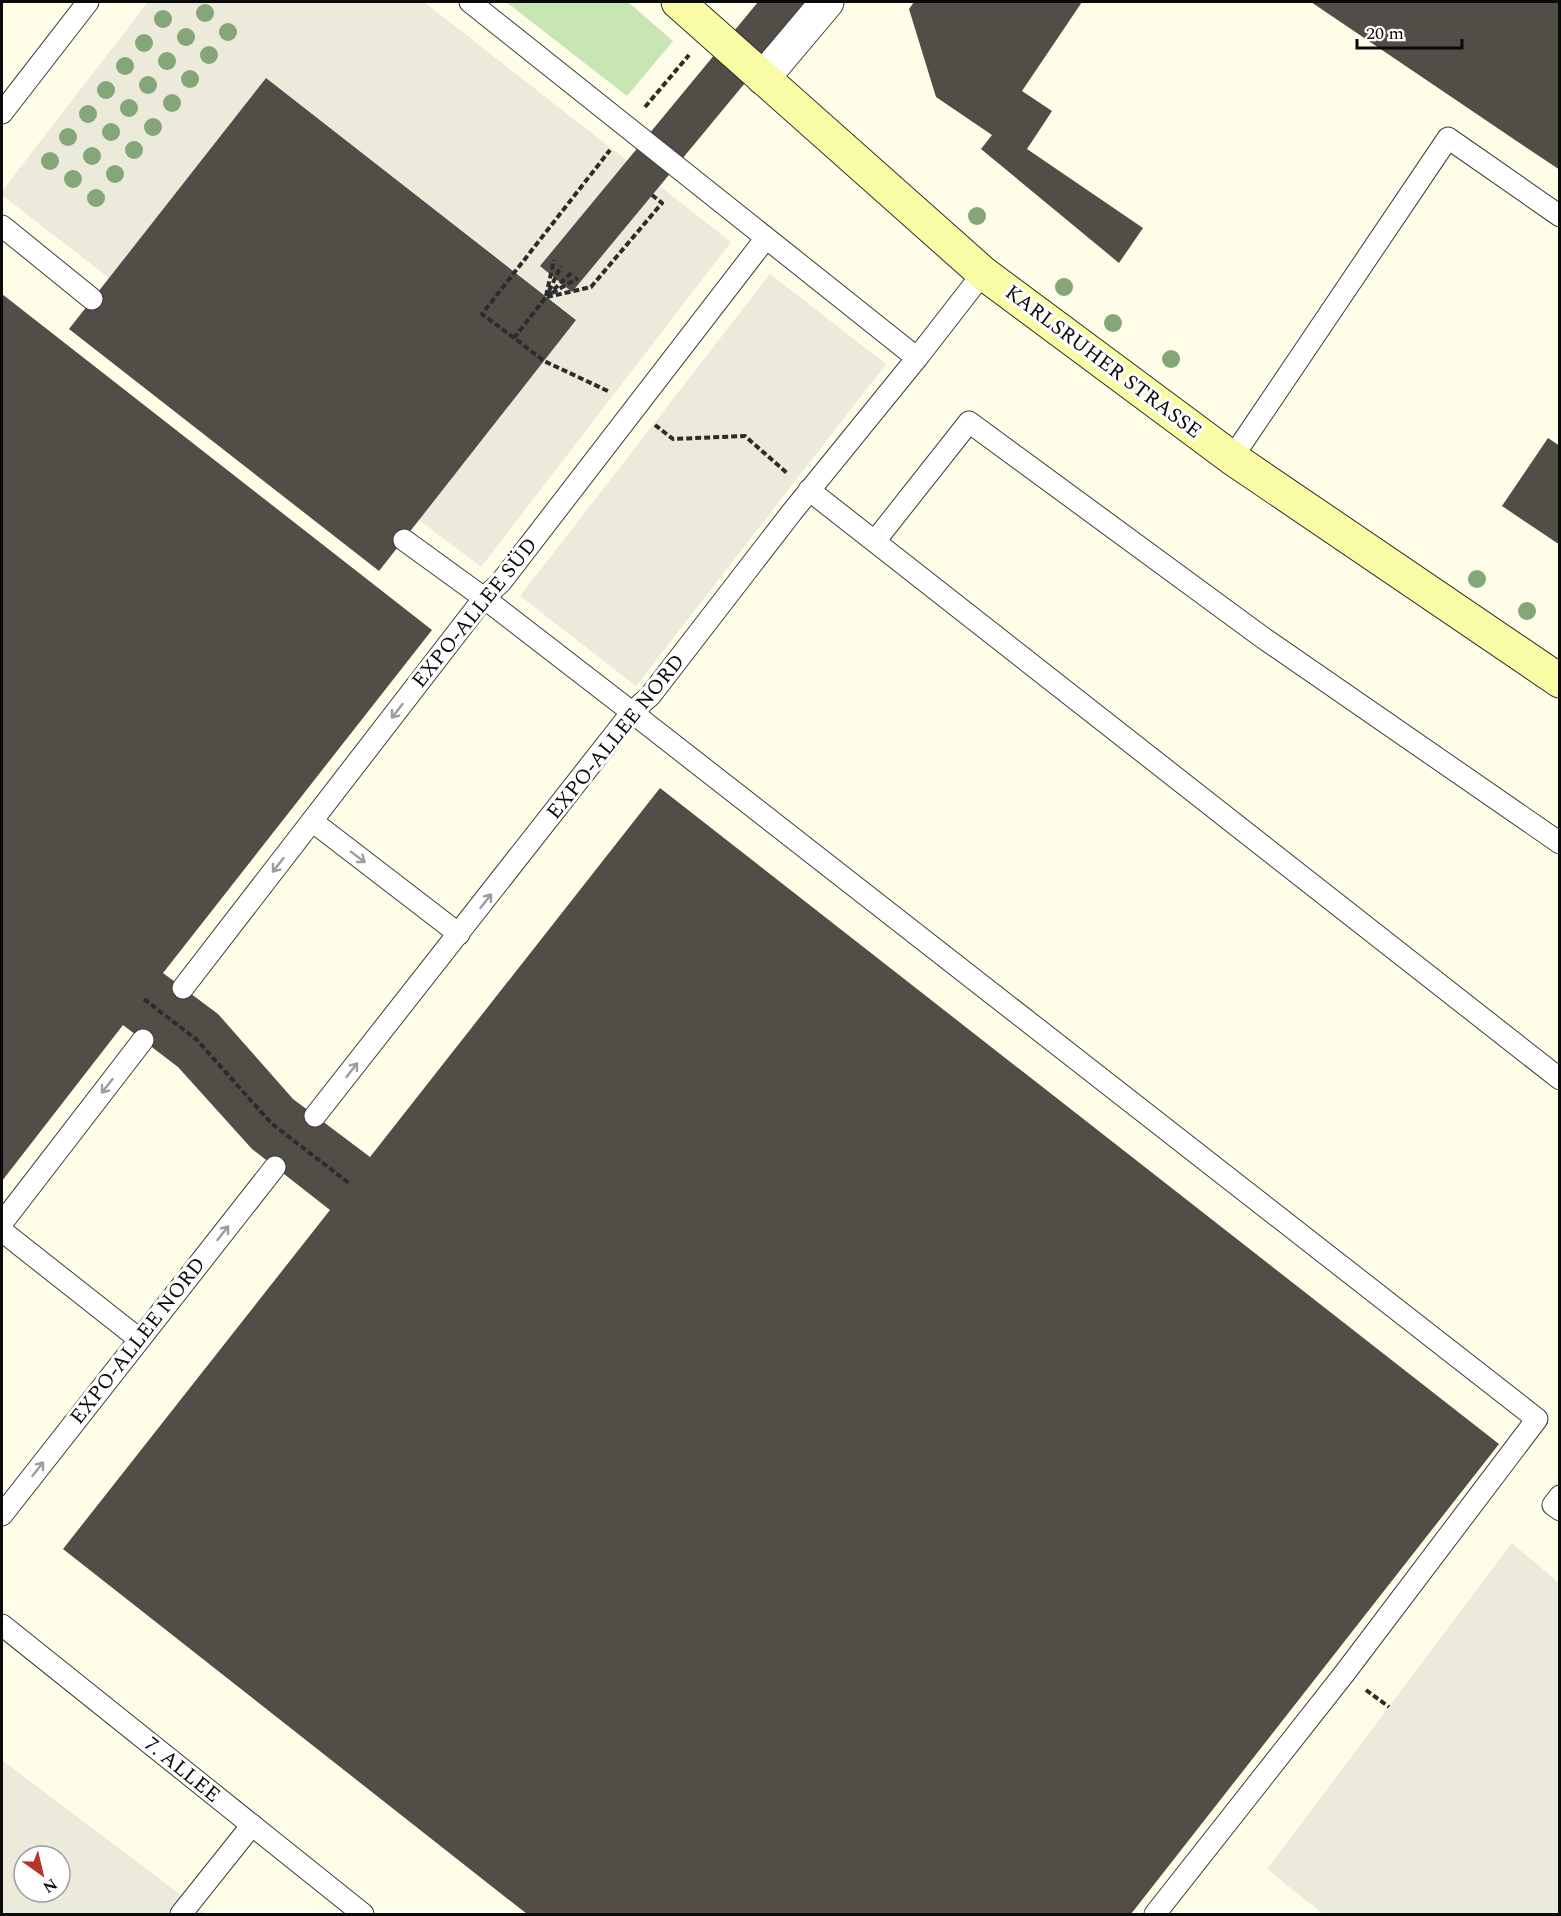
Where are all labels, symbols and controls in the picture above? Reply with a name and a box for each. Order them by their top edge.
scale bar [1357,12,1462,50]
text: 20 m [1366,20,1404,47]
street label: KARLSRUHER STRASSE [998,277,1208,447]
street label: EXPO-ALLEE SÜD [404,531,546,695]
street label: EXPO-ALLEE NORD [539,647,693,827]
one-way arrow [391,702,404,718]
one-way arrow [350,851,366,863]
one-way arrow [272,857,285,873]
one-way arrow [479,893,492,909]
one-way arrow [345,1062,358,1078]
one-way arrow [101,1078,114,1094]
one-way arrow [217,1225,230,1241]
street label: EXPO-ALLEE NORD [62,1250,214,1432]
one-way arrow [31,1461,44,1477]
street label: 7. ALLEE [137,1729,227,1811]
north arrow [12,1844,72,1904]
text: N [38,1872,62,1899]

